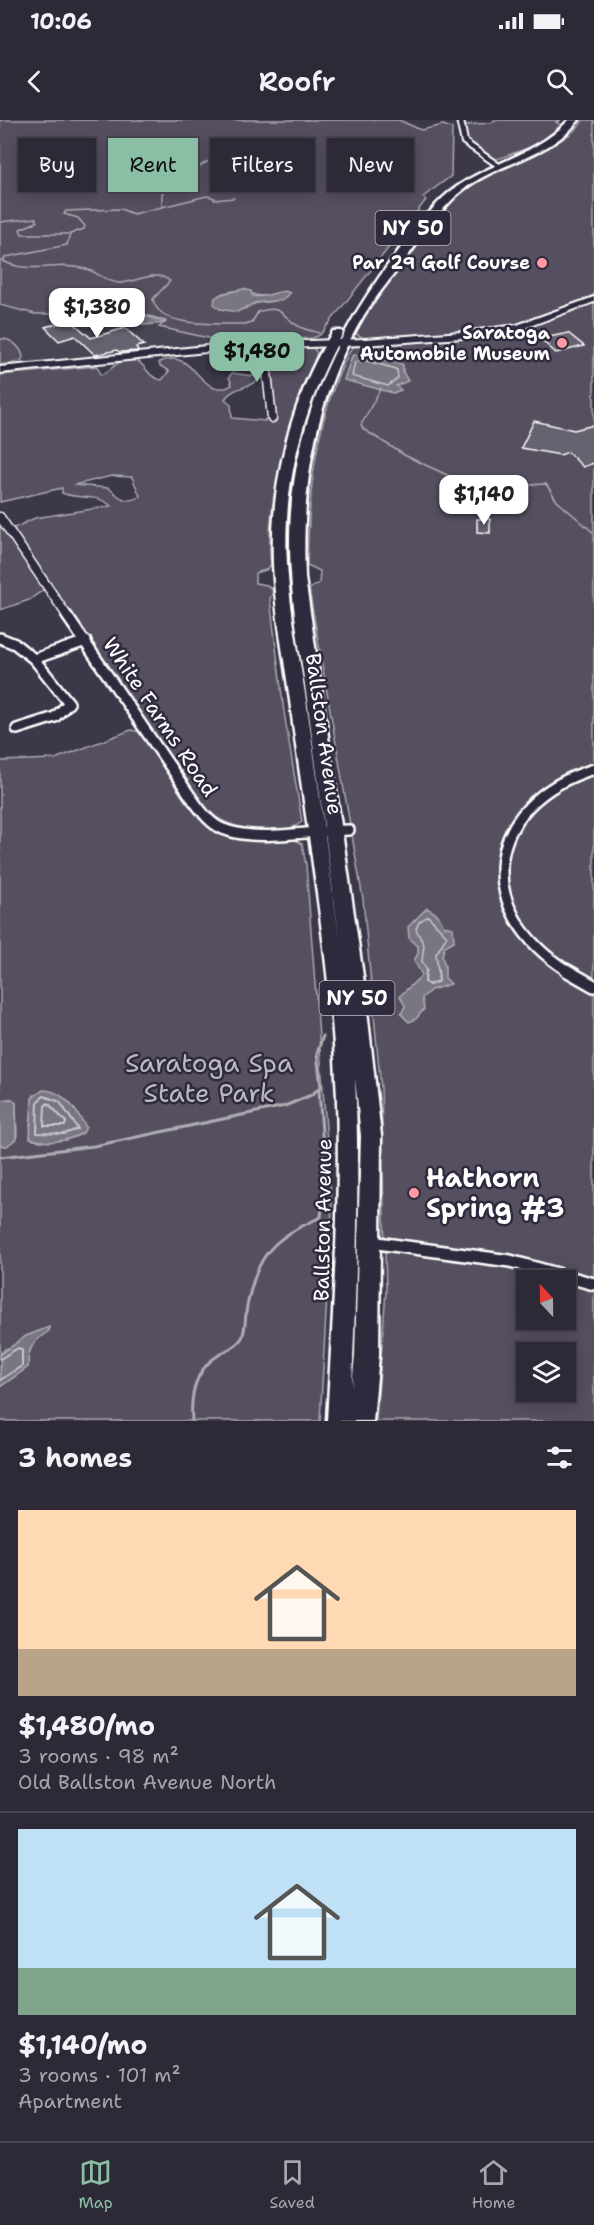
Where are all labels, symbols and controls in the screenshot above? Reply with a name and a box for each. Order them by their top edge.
text: 10:06 [30,7,92,36]
text: Roofr [258,63,336,100]
icon: back [18,65,51,98]
icon: search [543,65,576,98]
chip: Buy [18,138,96,192]
chip: Rent [108,138,198,192]
chip: Filters [210,138,315,192]
chip: New [327,138,414,192]
road number: NY 50 [376,211,450,245]
place label: Par 29 Golf Course [352,251,530,275]
marker: Par 29 Golf Course [535,256,549,270]
pin: $1,380 [48,288,146,339]
text: $1,380 [63,294,131,320]
place label: Saratoga Automobile Museum [360,321,551,366]
pin: $1,480 [208,332,306,383]
marker: Saratoga Automobile Museum [555,336,569,350]
text: $1,480 [223,338,291,364]
pin: $1,140 [435,475,533,526]
text: $1,140 [453,481,515,507]
street label: White Farms Road [96,632,224,802]
street label: Ballston Avenue [299,651,349,817]
road number: NY 50 [320,981,394,1015]
park label: Saratoga Spa State Park [125,1045,293,1110]
street label: Ballston Avenue [308,1138,338,1302]
place label: Hathorn Spring #3 [426,1160,564,1225]
marker: Hathorn Spring #3 [407,1186,421,1200]
north arrow [516,1270,576,1330]
map controls [516,1270,576,1402]
button: layers [516,1342,576,1402]
text: 3 homes [18,1440,132,1475]
icon: filters [543,1441,576,1474]
icon: home [243,1549,351,1657]
text: $1,480/mo [18,1708,155,1743]
text: 3 rooms · 98 m² [18,1743,179,1769]
text: Old Ballston Avenue North [18,1769,277,1795]
icon: home [243,1868,351,1976]
text: $1,140/mo [18,2027,147,2062]
text: 3 rooms · 101 m² [18,2062,181,2088]
text: Apartment [18,2088,122,2114]
tab: Map [78,2156,113,2213]
tab: Saved [269,2156,315,2213]
tab: Home [472,2156,516,2213]

